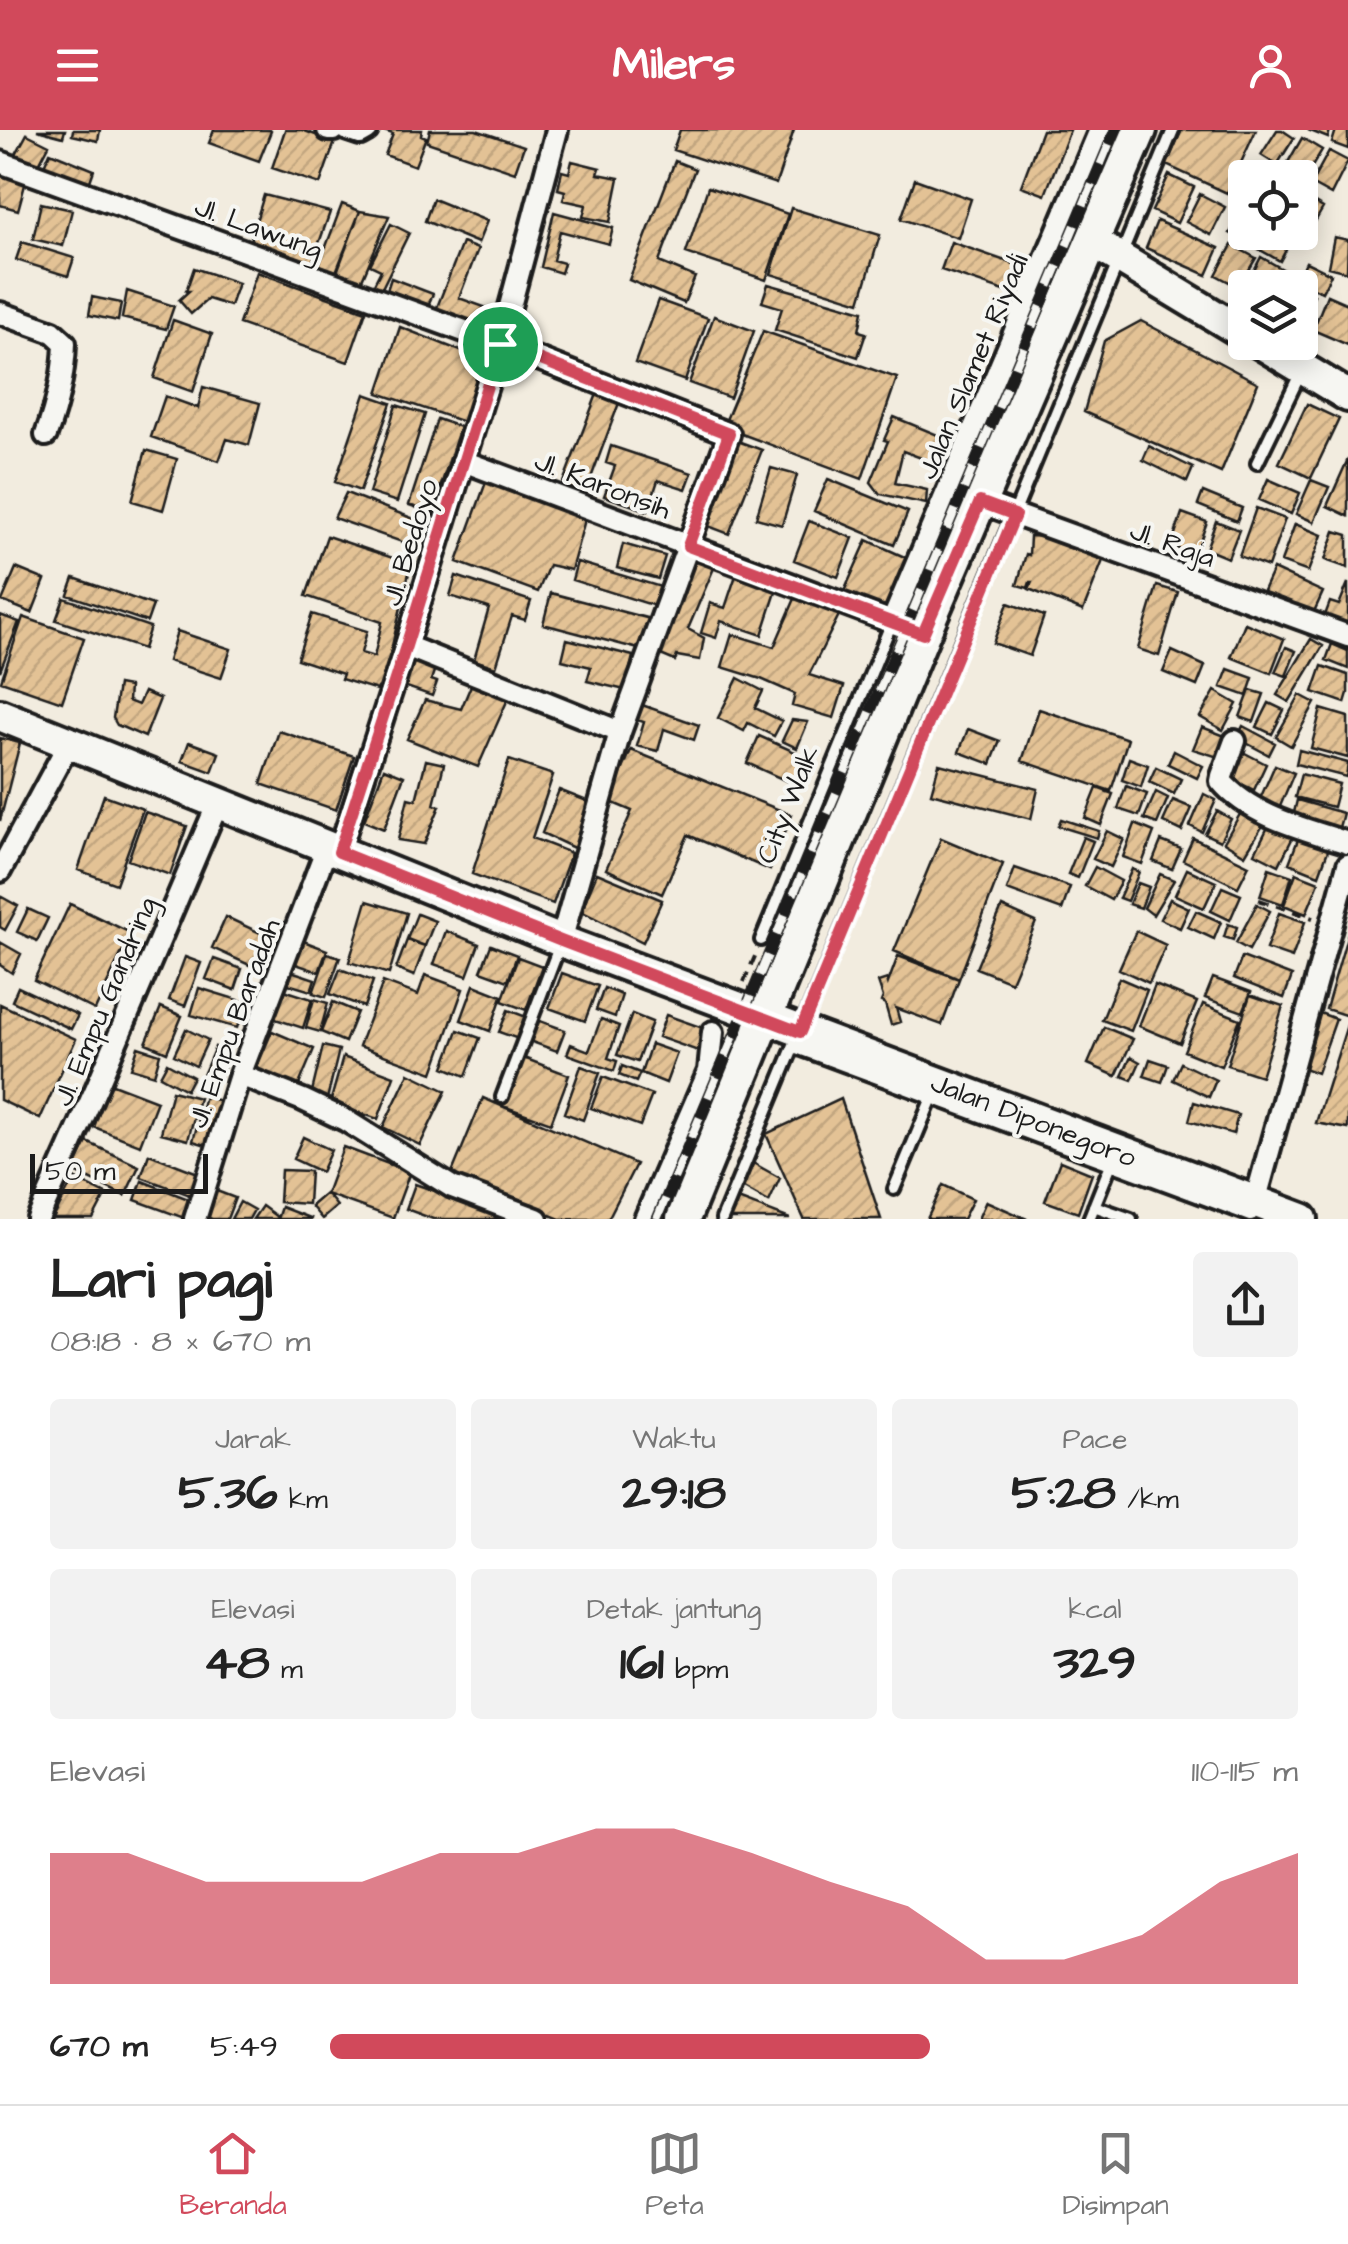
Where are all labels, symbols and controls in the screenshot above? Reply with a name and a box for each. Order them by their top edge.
text: Milers [613,34,735,96]
icon: menu [50,38,105,93]
icon: person [1243,38,1298,93]
map controls [1228,160,1318,360]
button: locate [1228,160,1318,250]
street label: Jl. Lawung [189,187,328,270]
street label: Jalan Slamet Riyadi [908,248,1040,486]
button: layers [1228,270,1318,360]
pin [458,302,543,387]
icon: arrive [473,317,528,372]
street label: Jl. Karonsih [529,442,676,529]
street label: Jl. Bedoyo [373,474,450,611]
street label: Jl. Raja [1125,511,1220,578]
street label: City Walk [747,740,832,870]
street label: Jl. Empu Gandring [44,891,168,1113]
street label: Jl. Empu Baradah [178,913,290,1134]
street label: Jalan Diponegoro [925,1063,1142,1179]
scale bar [30,1149,208,1194]
text: 50 m [45,1152,116,1191]
text: Lari pagi [50,1243,272,1319]
button: share [1193,1252,1298,1357]
text: 08:18 · 8 × 670 m [50,1319,310,1364]
text: Jarak [215,1420,291,1459]
text: Waktu [632,1420,716,1459]
text: Pace [1063,1420,1127,1459]
text: 5.36 [178,1459,278,1528]
text: 29:18 [622,1459,726,1528]
text: 5:28 [1011,1459,1116,1528]
text: km [278,1480,328,1519]
text: /km [1116,1480,1179,1519]
text: Elevasi [211,1590,295,1629]
text: Detak jantung [587,1590,761,1629]
text: kcal [1068,1590,1122,1629]
text: 48 [203,1629,270,1698]
text: 161 [620,1629,664,1698]
text: 329 [1054,1629,1136,1698]
text: m [270,1650,303,1689]
text: bpm [664,1650,728,1689]
text: Elevasi [50,1749,145,1794]
text: 110–115 m [1191,1749,1298,1794]
text: 670 m [50,2024,148,2069]
text: 5:49 [210,2024,278,2069]
tab: Beranda [179,2126,287,2225]
tab: Peta [645,2126,704,2225]
tab: Disimpan [1062,2126,1169,2225]

